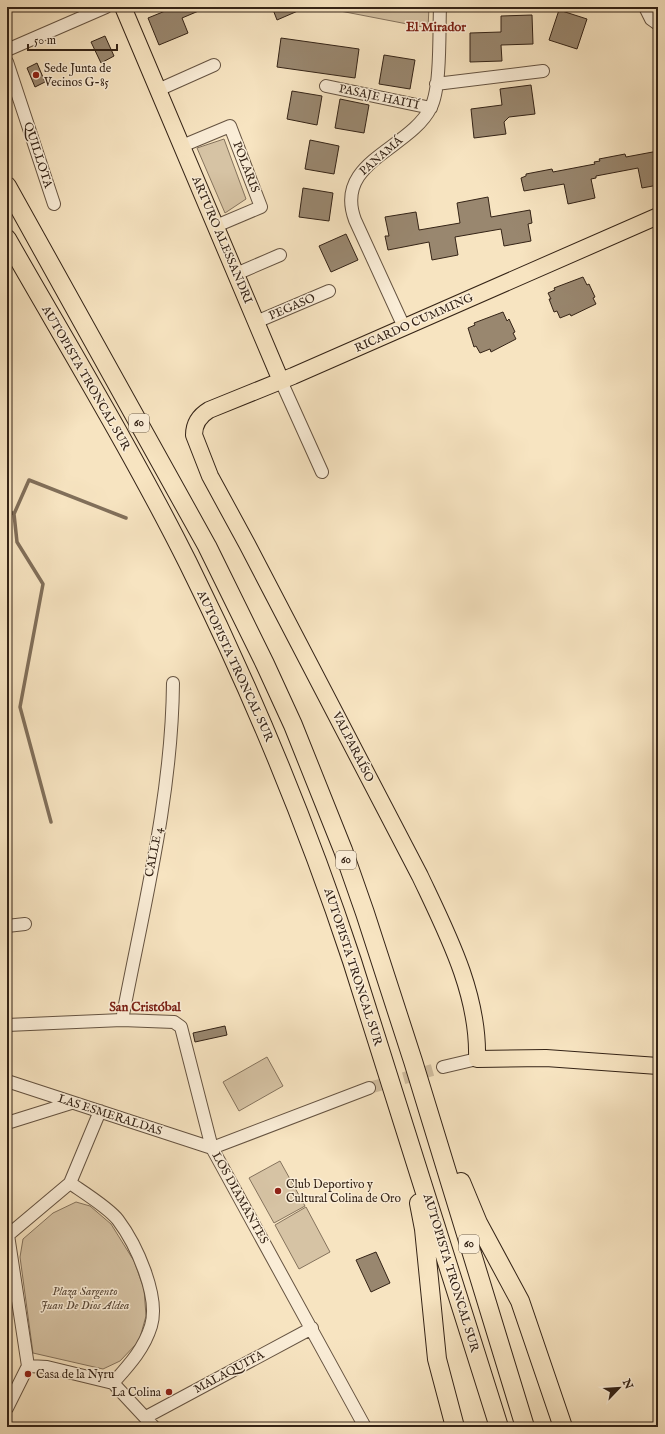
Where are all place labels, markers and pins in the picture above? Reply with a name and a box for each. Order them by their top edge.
place label: Sede Junta de Vecinos G-85 [43,61,112,90]
marker: Sede Junta de Vecinos G-85 [31,70,41,80]
place label: Club Deportivo y Cultural Colina de Oro [286,1177,401,1206]
marker: Club Deportivo y Cultural Colina de Oro [273,1186,283,1196]
place label: Casa de la Nyru [36,1367,114,1382]
marker: Casa de la Nyru [23,1369,33,1379]
place label: La Colina [112,1385,162,1400]
marker: La Colina [164,1387,174,1397]

